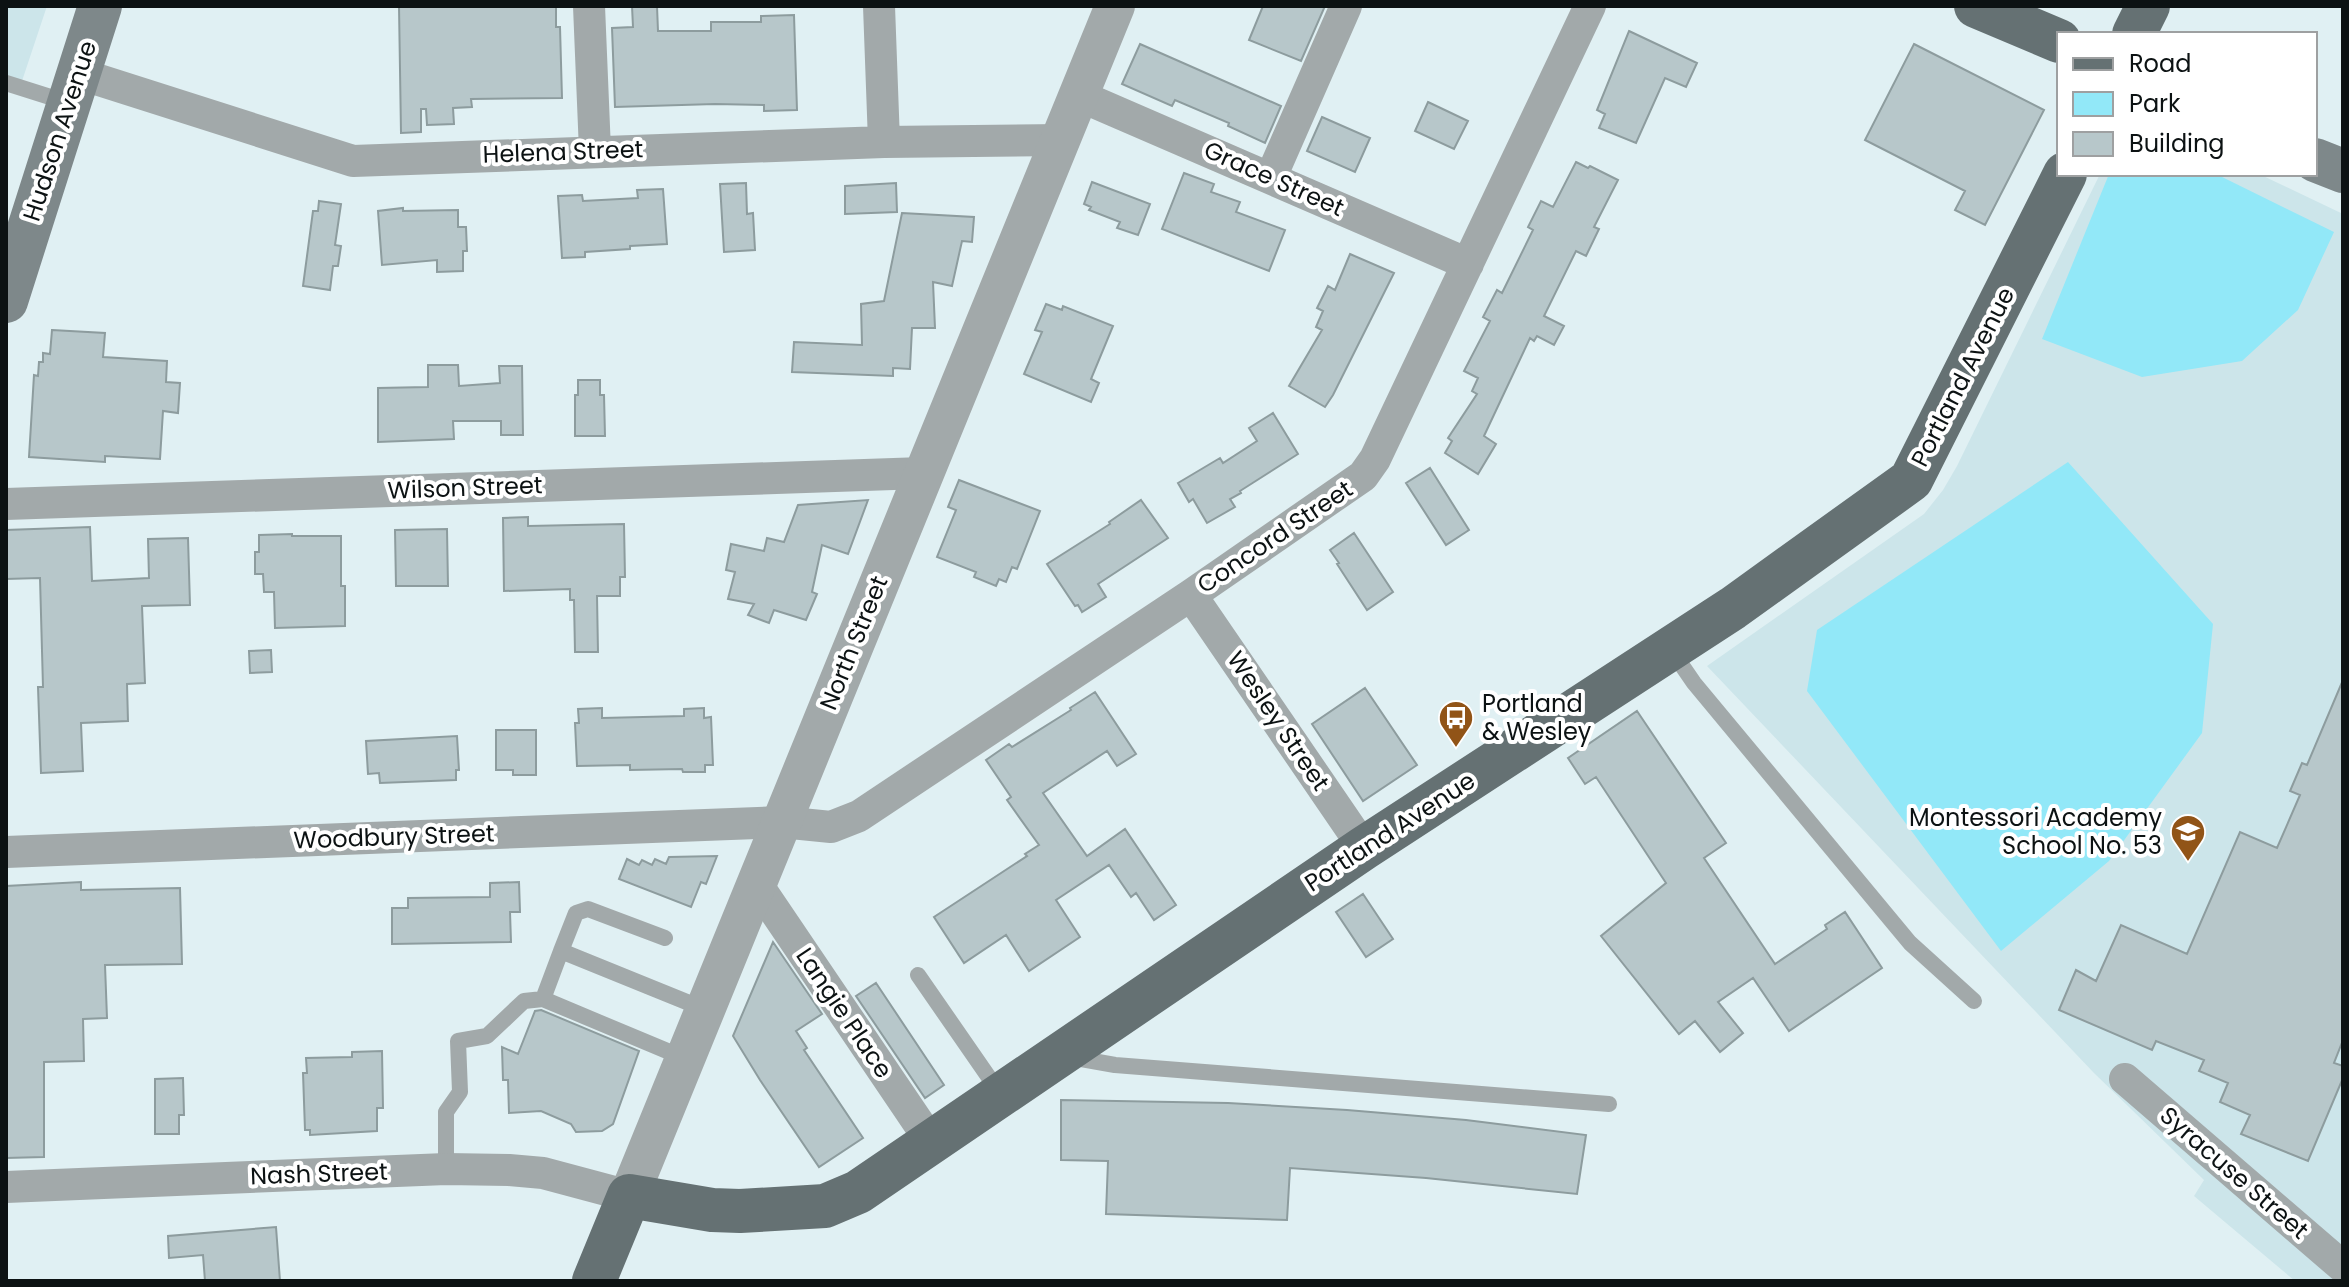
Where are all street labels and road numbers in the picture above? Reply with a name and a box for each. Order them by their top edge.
street label: Hudson Avenue [15,36,104,225]
street label: Helena Street [482,132,644,171]
street label: Grace Street [1199,133,1349,224]
street label: Portland Avenue [1903,281,2022,472]
street label: Wilson Street [387,468,543,507]
street label: Concord Street [1190,472,1359,601]
street label: North Street [812,571,895,715]
street label: Wesley Street [1219,644,1337,797]
street label: Portland Avenue [1298,764,1481,899]
street label: Woodbury Street [293,817,495,856]
street label: Langie Place [789,941,900,1084]
street label: Syracuse Street [2153,1099,2316,1246]
street label: Nash Street [250,1155,388,1192]

